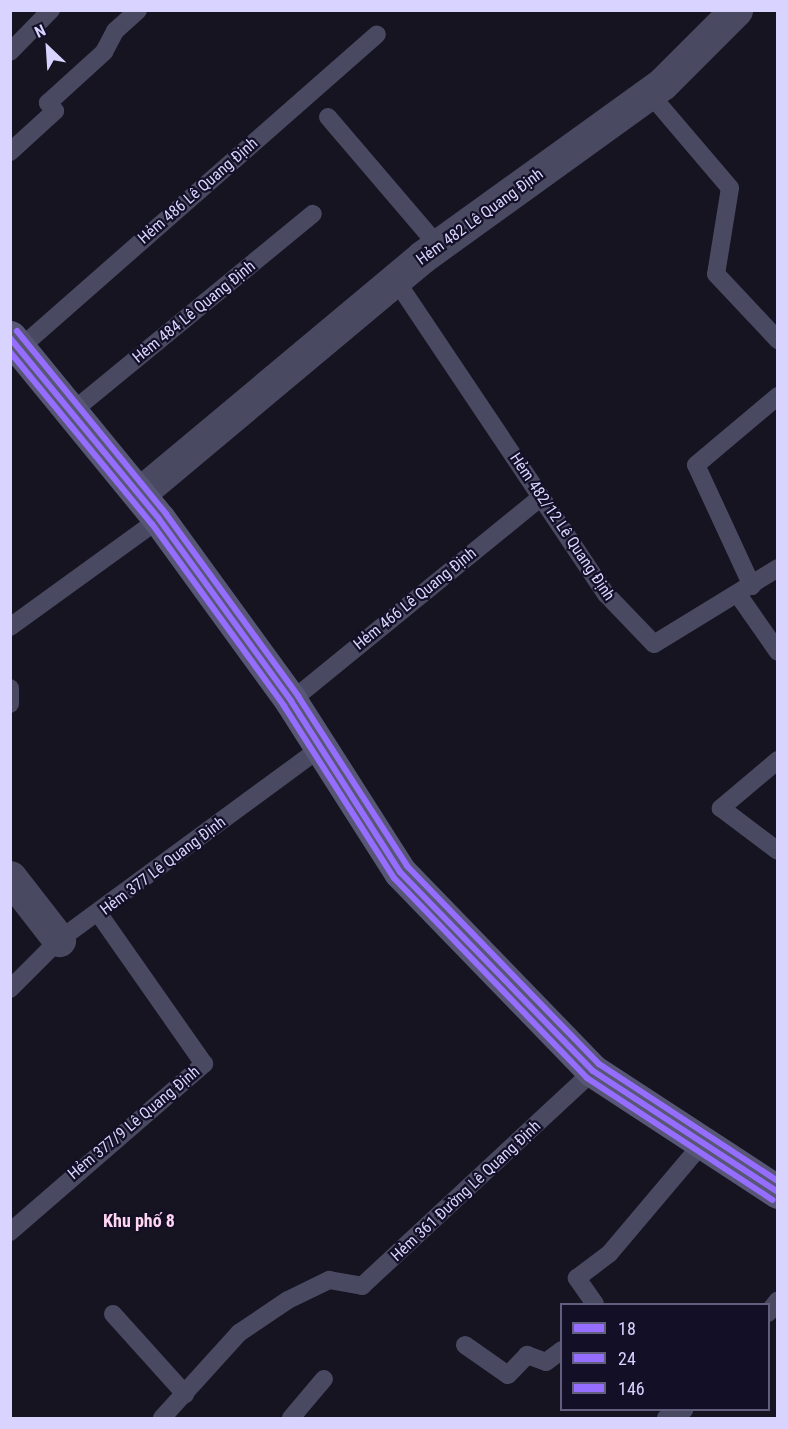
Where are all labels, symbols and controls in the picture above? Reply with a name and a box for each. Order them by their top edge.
north arrow [18,18,78,78]
text: N [32,21,49,42]
street label: Hẻm 486 Lê Quang Định [134,134,262,248]
street label: Hẻm 482 Lê Quang Định [413,165,547,269]
street label: Hẻm 484 Lê Quang Định [129,257,259,367]
street label: Hẻm 482/12 Lê Quang Định [505,450,619,604]
street label: Hẻm 466 Lê Quang Định [350,544,480,654]
street label: Hẻm 377 Lê Quang Định [96,813,230,919]
street label: Hẻm 377/9 Lê Quang Định [64,1062,204,1184]
street label: Hẻm 361 Đường Lê Quang Định [387,1117,545,1265]
district label: Khu phố 8 [103,1210,175,1232]
legend [560,1303,770,1411]
text: 18 [618,1318,636,1339]
text: 24 [618,1348,636,1369]
text: 146 [618,1378,645,1399]

